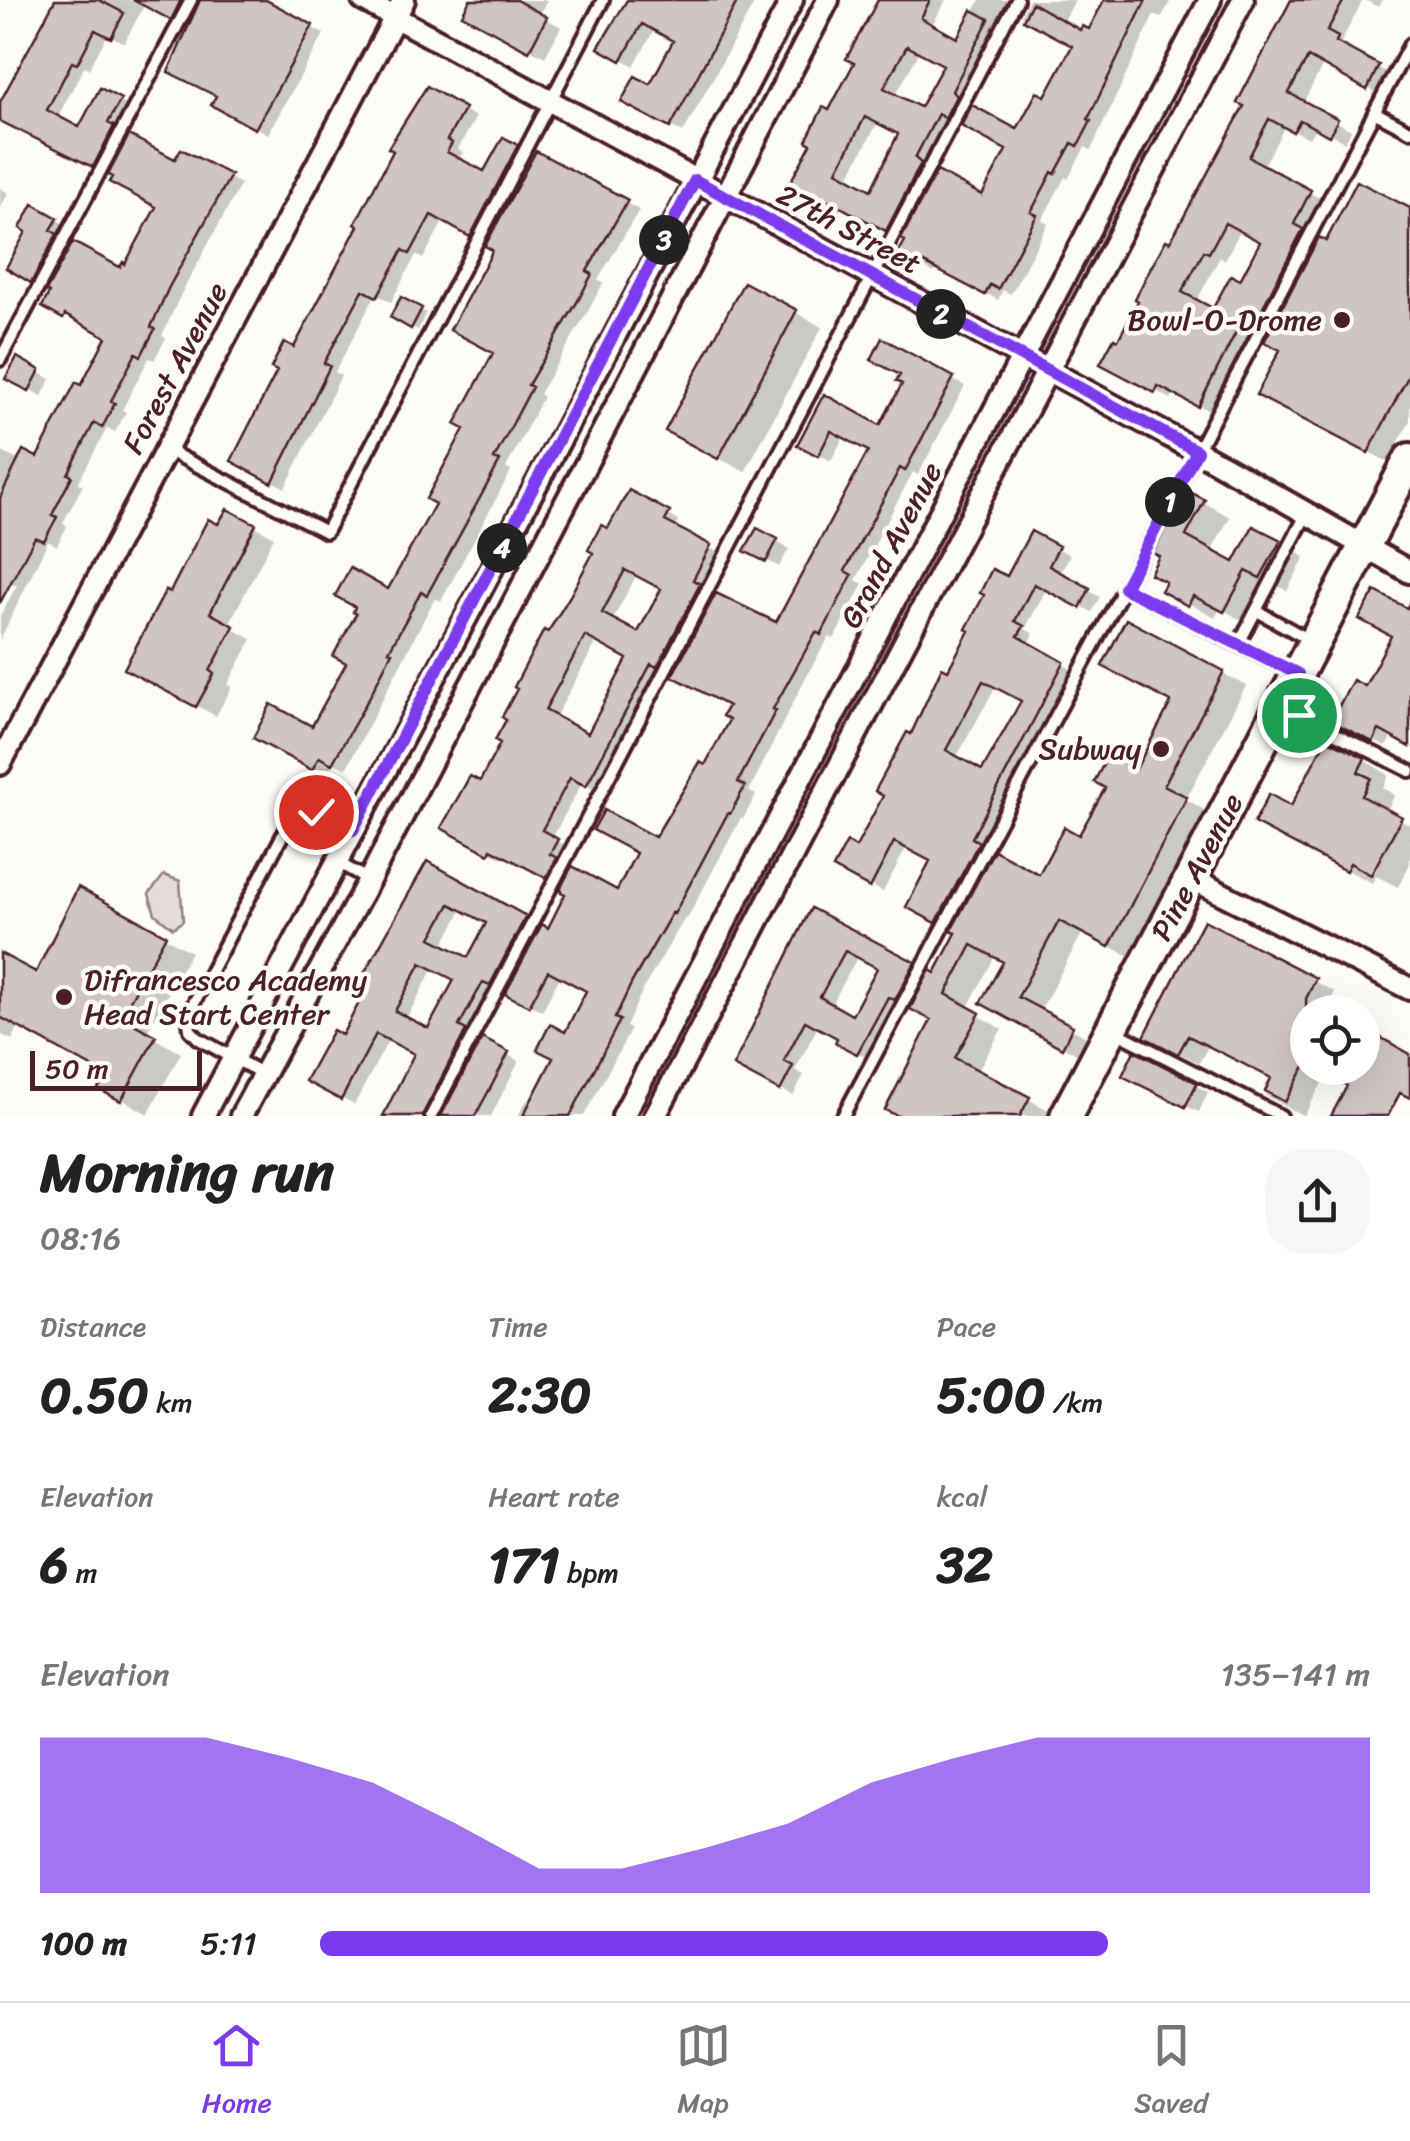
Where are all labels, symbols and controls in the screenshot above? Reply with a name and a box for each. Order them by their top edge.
street label: 27th Street [766,168,932,290]
pin: 3 [639,215,689,265]
text: 3 [656,215,672,264]
street label: Forest Avenue [107,272,243,464]
pin: 2 [916,289,966,339]
text: 2 [933,289,949,338]
place label: Bowl-O-Drome [1127,293,1322,347]
marker: Bowl-O-Drome [1331,309,1353,331]
street label: Grand Avenue [824,452,958,638]
pin: 1 [1145,477,1195,527]
text: 1 [1164,477,1176,526]
pin: 4 [477,523,527,573]
text: 4 [493,523,511,572]
pin [1257,673,1342,758]
icon: arrive [1272,688,1327,743]
place label: Subway [1038,722,1142,776]
marker: Subway [1150,738,1172,760]
pin [274,770,359,855]
street label: Pine Avenue [1135,783,1259,951]
icon: check [289,785,344,840]
place label: Difrancesco Academy Head Start Center [84,953,367,1041]
marker: Difrancesco Academy Head Start Center [53,986,75,1008]
map controls [1290,995,1380,1085]
button: locate [1290,995,1380,1085]
text: 50 m [45,1044,109,1093]
scale bar [30,1046,202,1090]
text: Morning run [40,1124,334,1221]
button: share [1265,1149,1370,1254]
text: 08:16 [40,1210,121,1267]
text: Distance [40,1302,146,1351]
text: Time [488,1302,548,1351]
text: Pace [937,1302,996,1351]
text: 0.50 [40,1351,149,1440]
text: 2:30 [488,1351,591,1440]
text: 5:00 [937,1351,1046,1440]
text: km [149,1378,193,1427]
text: /km [1046,1378,1103,1427]
text: Elevation [40,1472,153,1521]
text: Heart rate [488,1472,620,1521]
text: kcal [937,1472,988,1521]
text: 6 [40,1521,68,1610]
text: 171 [488,1521,560,1610]
text: 32 [937,1521,993,1610]
text: m [68,1548,97,1597]
text: bpm [560,1548,619,1597]
text: Elevation [40,1646,170,1703]
text: 135–141 m [1221,1646,1370,1703]
text: 100 m [40,1915,127,1972]
text: 5:11 [200,1915,257,1972]
tab: Home [202,2018,272,2127]
tab: Map [676,2018,731,2127]
tab: Saved [1134,2018,1208,2127]

